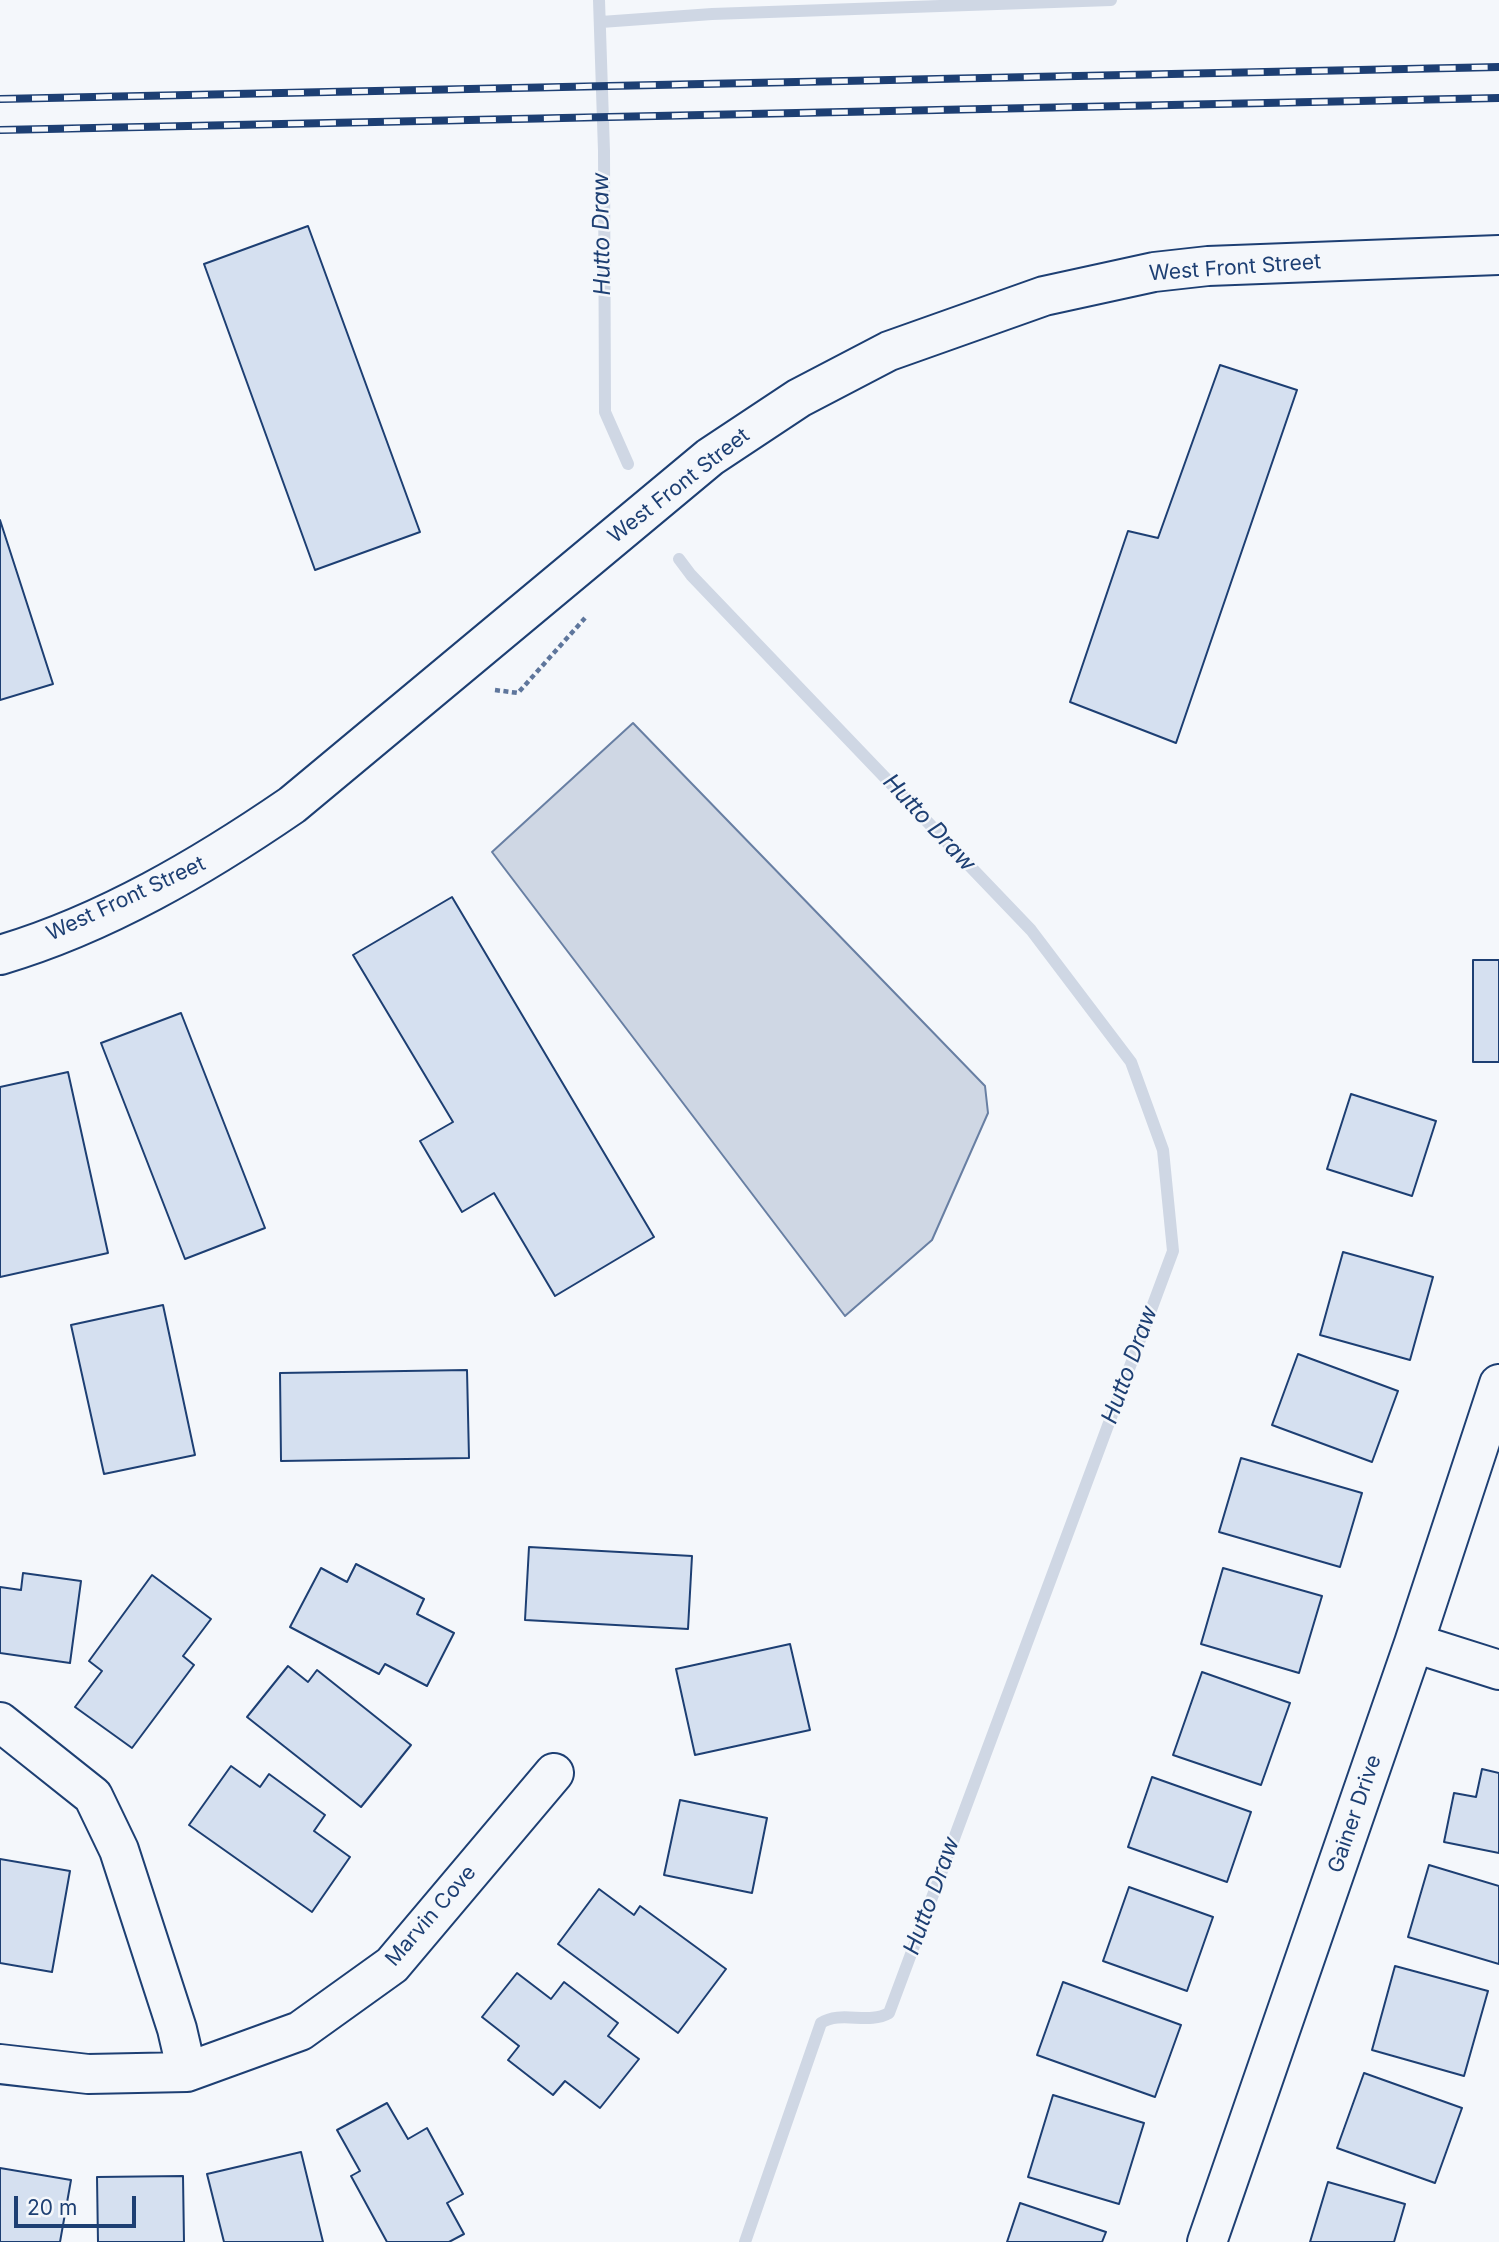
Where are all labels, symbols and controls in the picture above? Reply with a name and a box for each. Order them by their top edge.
water label: Hutto Draw [587,172,617,296]
street label: West Front Street [1148,249,1322,287]
street label: West Front Street [603,423,755,549]
water label: Hutto Draw [877,769,981,877]
street label: West Front Street [43,851,209,947]
water label: Hutto Draw [1096,1302,1164,1428]
street label: Gainer Drive [1323,1752,1387,1876]
water label: Hutto Draw [898,1833,966,1959]
street label: Marvin Cove [380,1860,482,1972]
scale bar [18,2182,140,2226]
text: 20 m [27,2195,77,2220]

